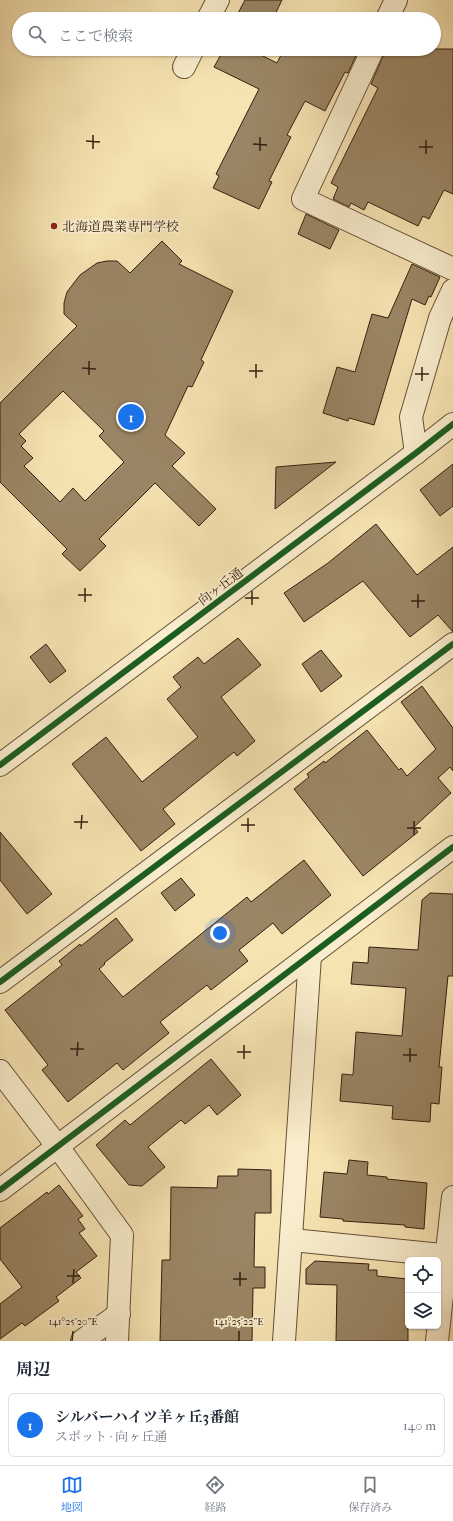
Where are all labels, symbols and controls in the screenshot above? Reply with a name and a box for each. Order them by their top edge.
search box [12,12,441,56]
icon: search [26,23,48,45]
text: ここで検索 [58,27,133,45]
place label: 北海道農業専門学校 [62,219,179,234]
marker: 北海道農業専門学校 [49,221,59,231]
pin: 1 [118,402,144,432]
street label: 向ヶ丘通 [195,565,246,608]
your location [210,923,230,943]
map controls [405,1257,441,1329]
button: locate [405,1257,441,1293]
button: layers [405,1293,441,1329]
text: 141°25'20"E [49,1316,97,1328]
text: 141°25'22"E [215,1316,263,1328]
text: 周辺 [16,1359,50,1379]
text: シルバーハイツ羊ヶ丘3番館 [55,1408,239,1426]
text: 1 [28,1418,32,1433]
text: 140 m [403,1418,436,1433]
text: スポット · 向ヶ丘通 [55,1429,167,1444]
tab: 地図 [61,1474,83,1514]
tab: 経路 [204,1474,226,1514]
tab: 保存済み [348,1474,392,1514]

